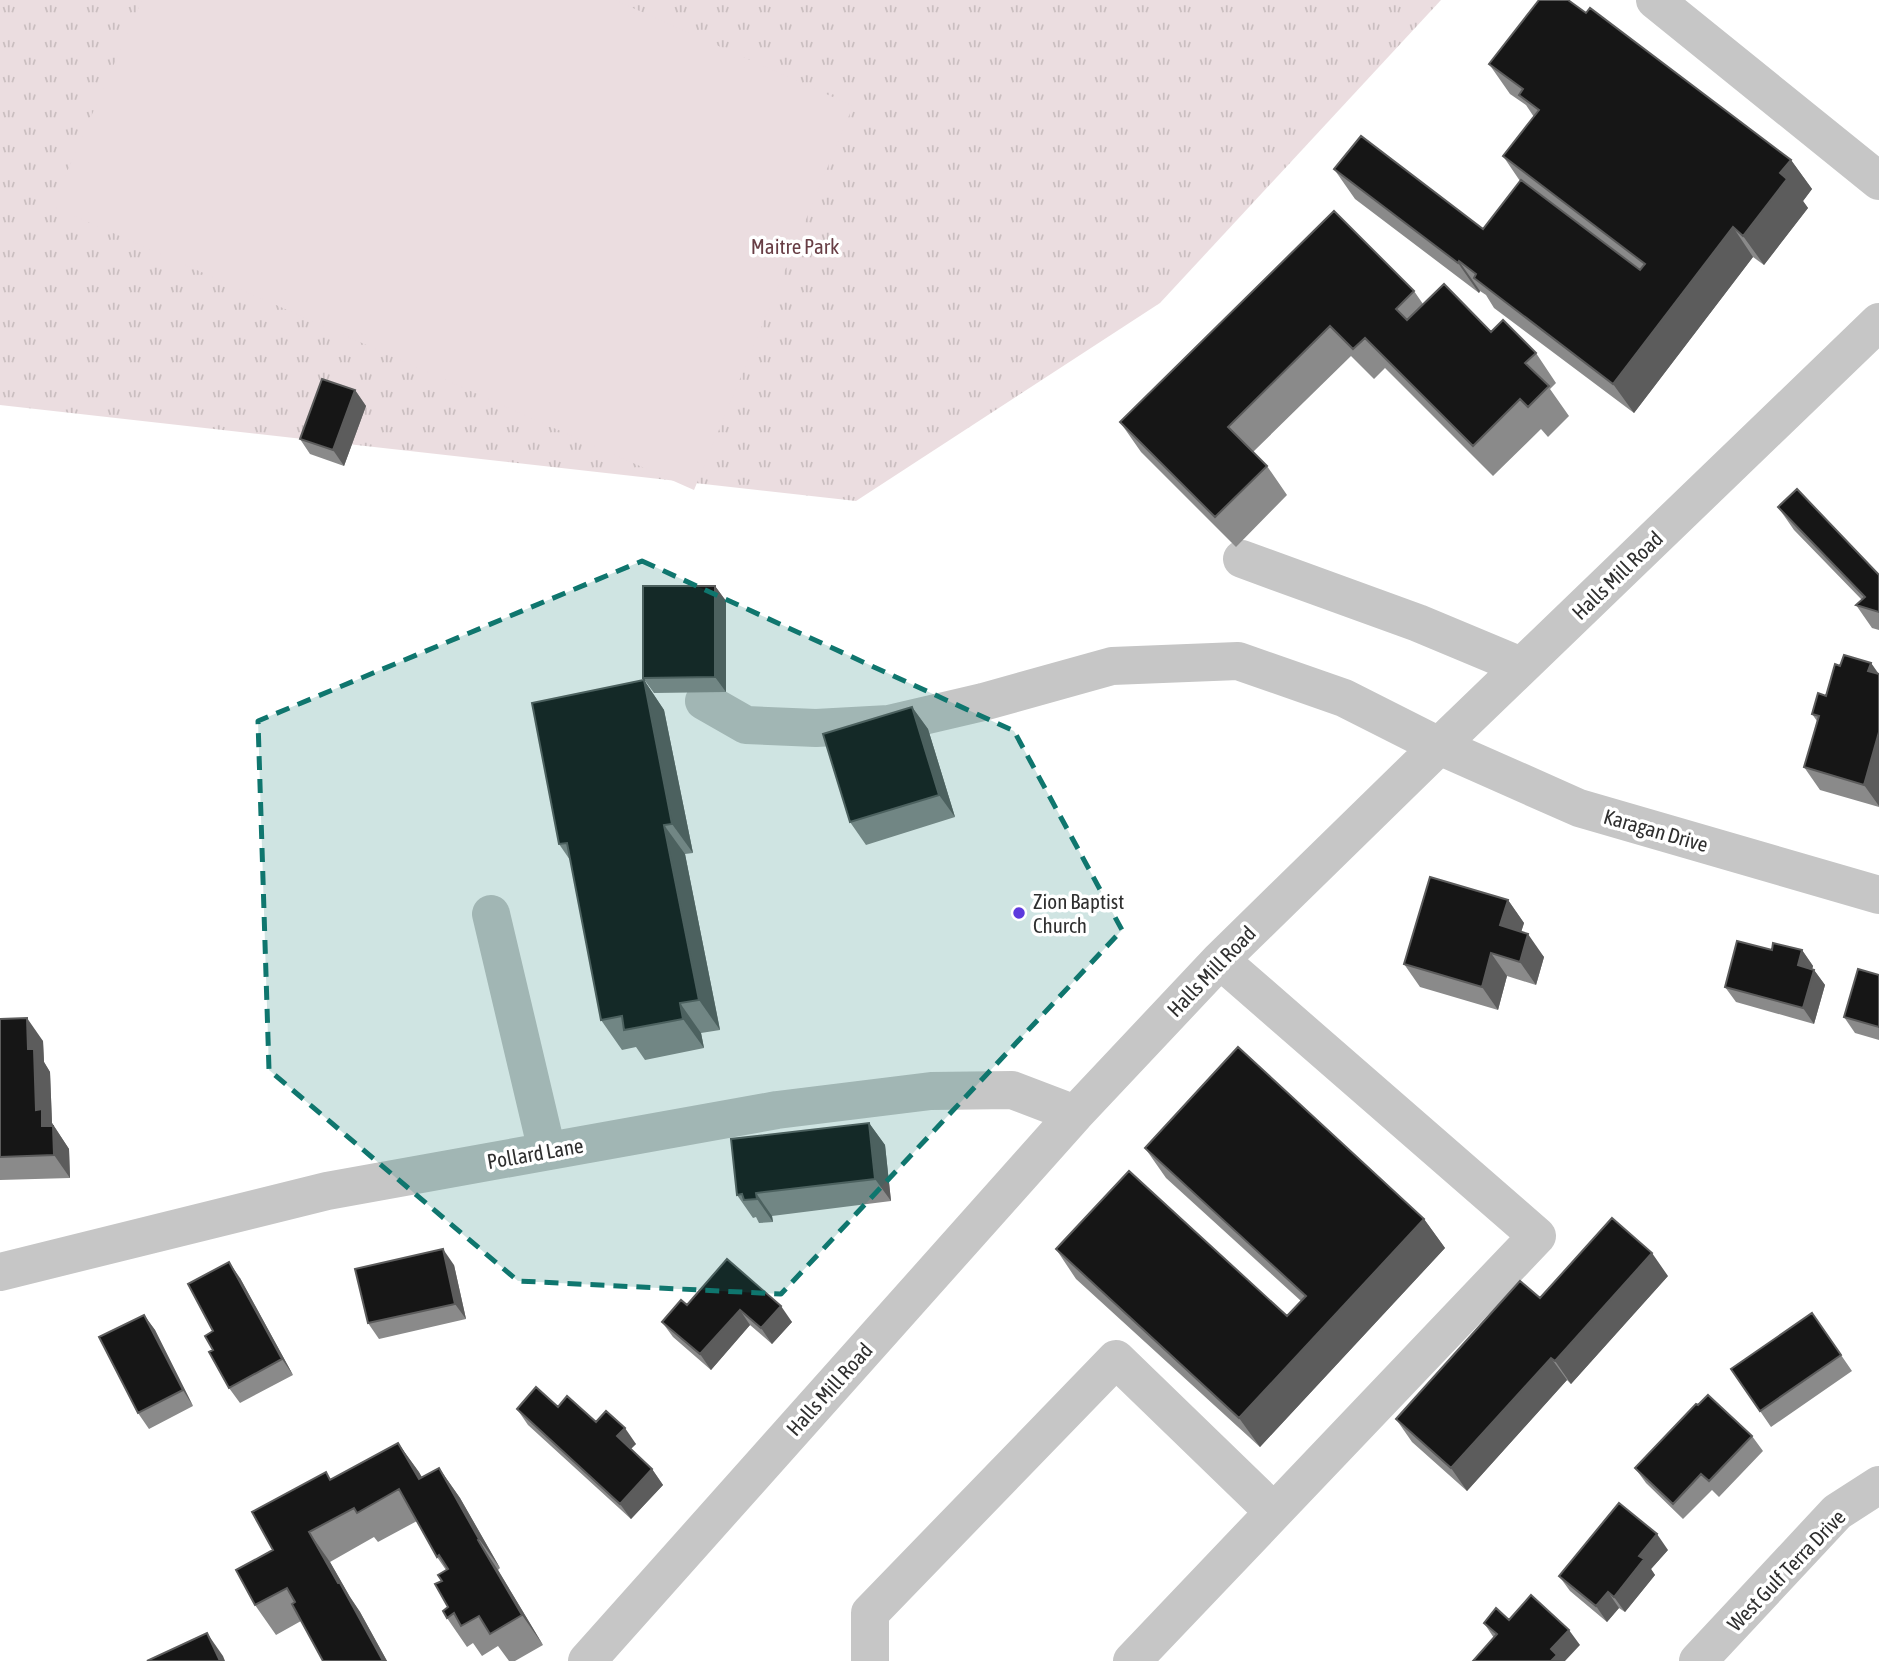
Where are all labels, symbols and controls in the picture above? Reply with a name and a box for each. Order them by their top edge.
park label: Maitre Park [751,234,839,258]
street label: Halls Mill Road [1567,526,1667,624]
street label: Karagan Drive [1601,804,1711,856]
place label: Zion Baptist Church [1033,889,1124,937]
marker: Zion Baptist Church [1011,905,1027,921]
street label: Halls Mill Road [1162,921,1260,1021]
street label: Pollard Lane [485,1133,585,1173]
street label: Halls Mill Road [781,1338,877,1440]
street label: West Gulf Terra Drive [1722,1505,1850,1635]

